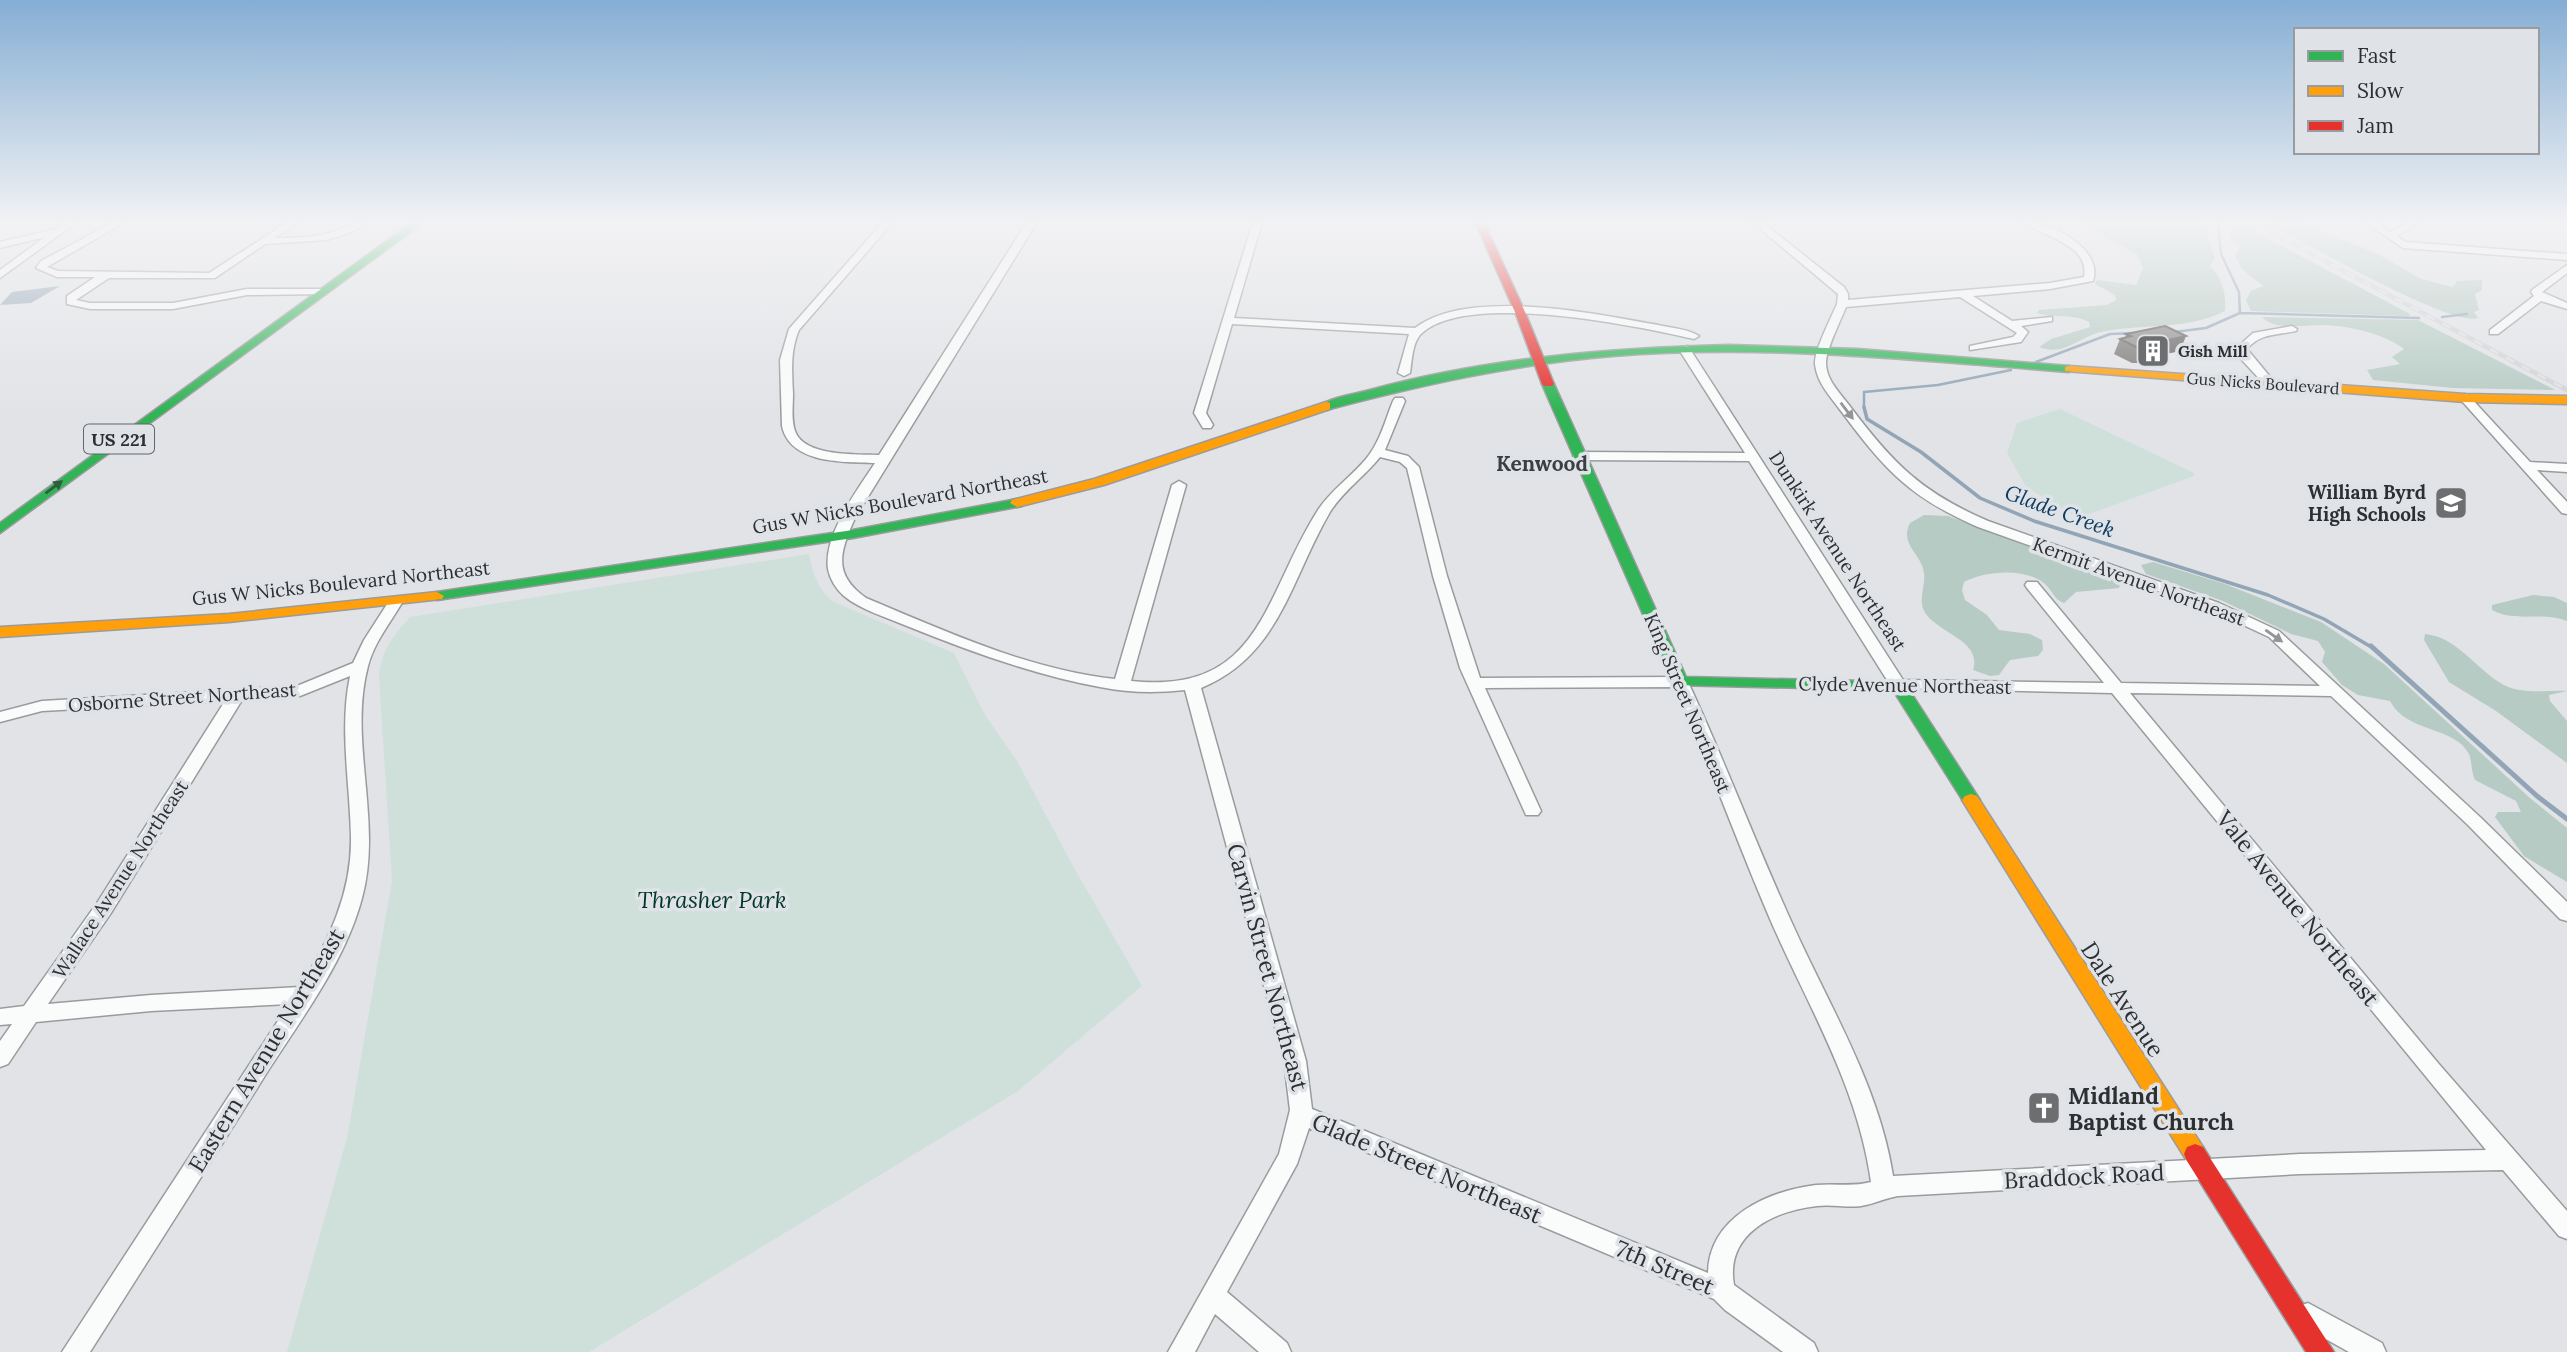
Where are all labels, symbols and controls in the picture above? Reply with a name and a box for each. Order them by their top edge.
legend [2294,28,2539,154]
text: Fast [2357,42,2397,69]
text: Slow [2357,77,2404,104]
text: Jam [2356,112,2394,139]
building icon: Gish Mill [2134,332,2172,370]
place label: Gish Mill [2178,341,2248,361]
street label: Gus Nicks Boulevard [2186,368,2340,398]
one-way arrow [1840,402,1854,420]
road number: US 221 [84,424,154,454]
street label: Dunkirk Avenue Northeast [1764,446,1912,656]
district label: Kenwood [1496,450,1588,477]
street label: Gus W Nicks Boulevard Northeast [750,463,1050,539]
water label: Glade Creek [2001,479,2119,543]
one-way arrow [45,480,63,494]
place label: William Byrd High Schools [2307,480,2426,526]
school or university icon: William Byrd High Schools [2432,484,2470,522]
street label: Kermit Avenue Northeast [2029,531,2249,631]
street label: Gus W Nicks Boulevard Northeast [191,555,492,611]
street label: King Street Northeast [1639,610,1737,797]
one-way arrow [2265,629,2283,643]
street label: Clyde Avenue Northeast [1798,671,2012,699]
street label: Osborne Street Northeast [67,677,298,717]
street label: Wallace Avenue Northeast [47,775,193,983]
street label: Vale Avenue Northeast [2210,804,2386,1011]
street label: Carvin Street Northeast [1221,840,1315,1094]
park label: Thrasher Park [637,885,787,914]
street label: Eastern Avenue Northeast [182,923,350,1177]
street label: Dale Avenue [2075,936,2171,1062]
place label: Midland Baptist Church [2068,1081,2234,1136]
church icon: Midland Baptist Church [2025,1089,2063,1127]
street label: Glade Street Northeast [1308,1106,1546,1230]
street label: Braddock Road [2003,1157,2165,1195]
street label: 7th Street [1611,1233,1719,1301]

